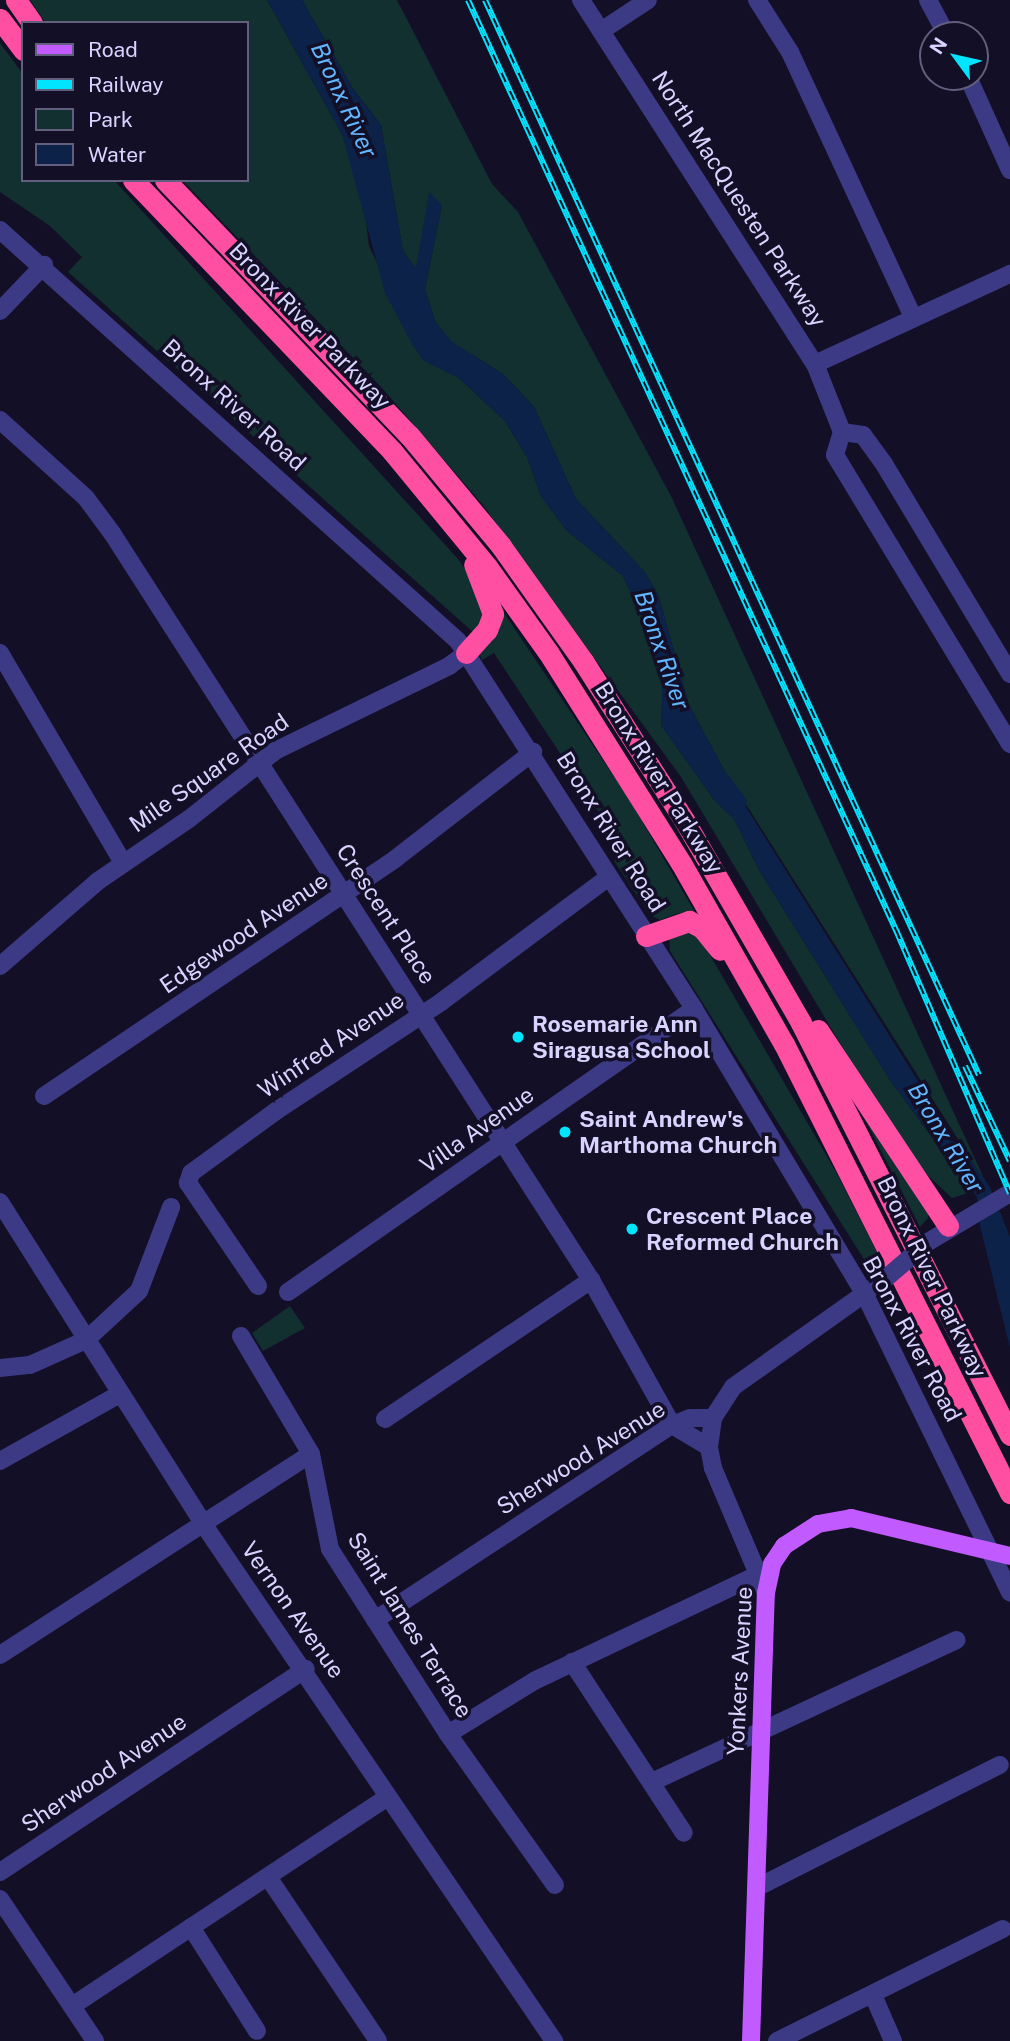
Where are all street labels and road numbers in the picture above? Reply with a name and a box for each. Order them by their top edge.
street label: North MacQuesten Parkway [646,66,832,332]
street label: Bronx River Parkway [223,237,397,415]
street label: Bronx River Road [157,333,311,477]
street label: Bronx River Parkway [589,677,729,879]
street label: Mile Square Road [124,708,294,838]
street label: Bronx River Road [551,747,671,917]
street label: Crescent Place [330,839,442,989]
street label: Edgewood Avenue [155,867,333,999]
street label: Winfred Avenue [253,986,409,1104]
street label: Villa Avenue [415,1081,539,1179]
street label: Bronx River Parkway [871,1172,993,1382]
street label: Bronx River Road [857,1252,967,1426]
street label: Sherwood Avenue [492,1395,670,1521]
street label: Saint James Terrace [342,1527,478,1723]
street label: Vernon Avenue [236,1536,350,1684]
street label: Yonkers Avenue [722,1586,758,1756]
street label: Sherwood Avenue [16,1708,192,1838]

